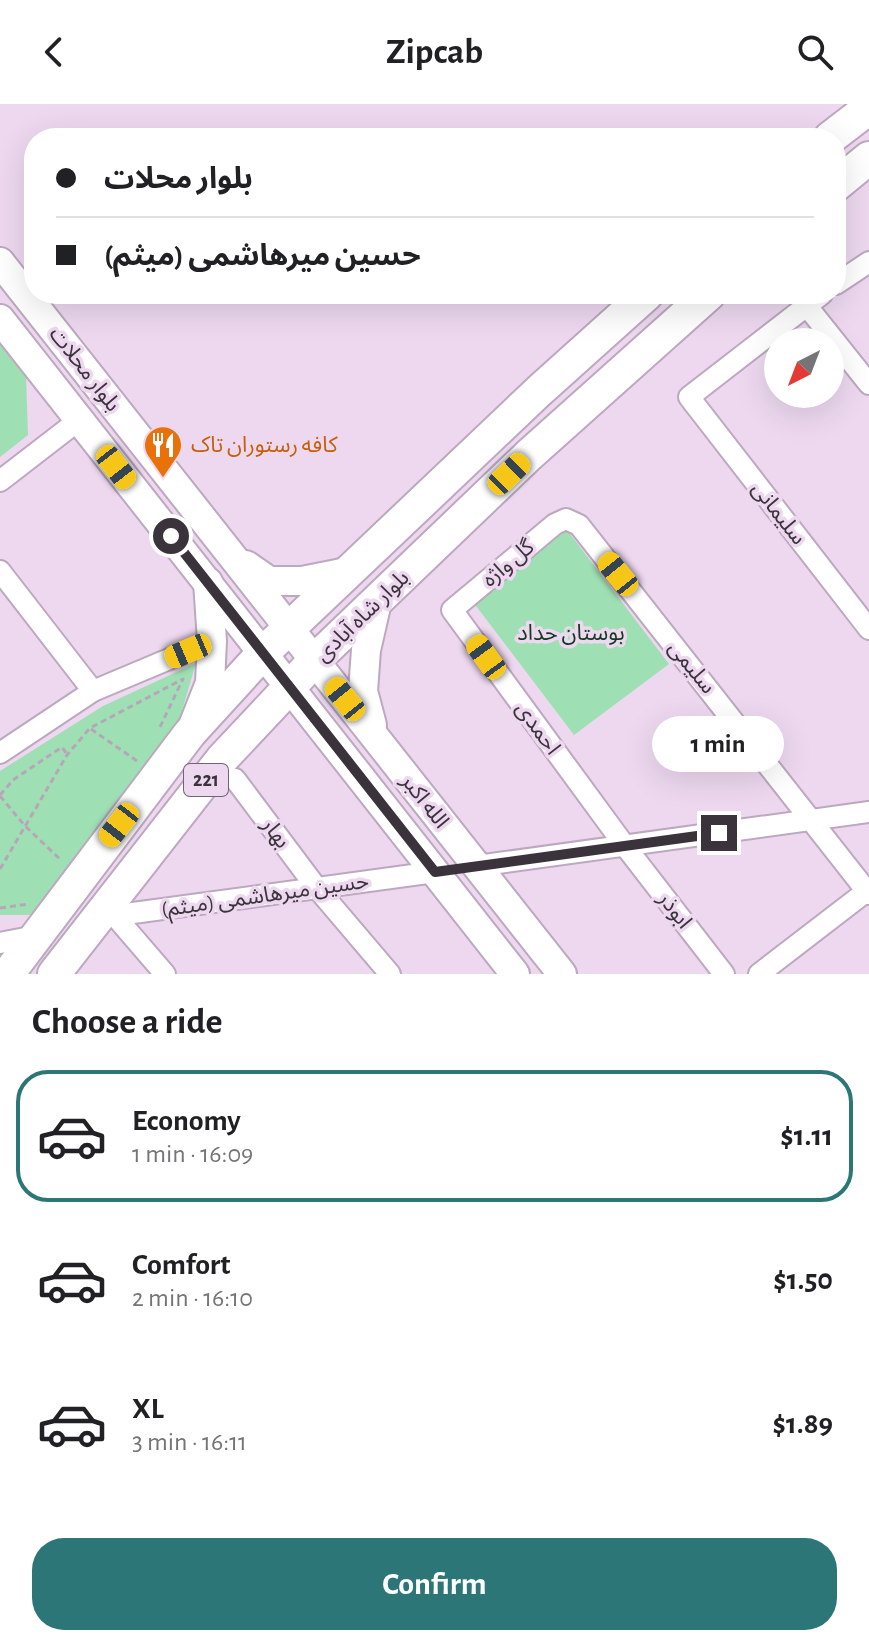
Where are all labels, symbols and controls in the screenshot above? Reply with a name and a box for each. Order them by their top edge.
icon: back [32,30,76,74]
icon: search [793,30,837,74]
text: Zipcab [386,34,483,70]
text: بلوار محلات [104,164,253,194]
text: حسین میرهاشمی (میثم) [104,241,421,271]
street label: بلوار محلات [44,323,125,417]
north arrow [764,328,844,408]
map controls [764,328,844,408]
restaurant icon: کافه رستوران تاک [142,424,184,479]
place label: کافه رستوران تاک [191,434,339,458]
car [92,441,140,493]
car [483,449,535,499]
street label: سلیمانی [747,477,810,549]
route start [153,518,189,554]
street label: گل واژه [477,534,540,592]
car [594,548,642,600]
street label: بلوار شاه آبادی [310,565,414,667]
park label: بوستان حداد [517,622,625,645]
car [161,631,215,671]
car [462,631,510,683]
street label: سلیمی [663,636,720,698]
car [321,673,369,725]
street label: احمدی [511,698,564,759]
callout: 1 min [653,717,785,773]
text: 1 min [691,731,745,757]
road number: 221 [184,764,228,796]
street label: الله اکبر [396,769,453,833]
car [95,799,143,851]
street label: بهار [256,813,294,853]
route end [701,815,737,851]
street label: حسین میرهاشمی (میثم) [160,870,371,925]
street label: ابوذر [652,887,696,934]
text: Choose a ride [32,1004,222,1040]
icon: car [36,1100,108,1172]
text: Economy [132,1106,241,1136]
text: $1.11 [780,1121,833,1151]
text: 1 min · 16:09 [132,1141,253,1167]
icon: car [36,1244,108,1316]
text: Comfort [132,1250,231,1280]
text: $1.50 [773,1265,833,1295]
text: 2 min · 16:10 [132,1285,253,1311]
icon: car [36,1388,108,1460]
text: XL [132,1394,164,1424]
text: $1.89 [773,1409,833,1439]
text: 3 min · 16:11 [132,1429,247,1455]
button: Confirm [32,1538,837,1630]

